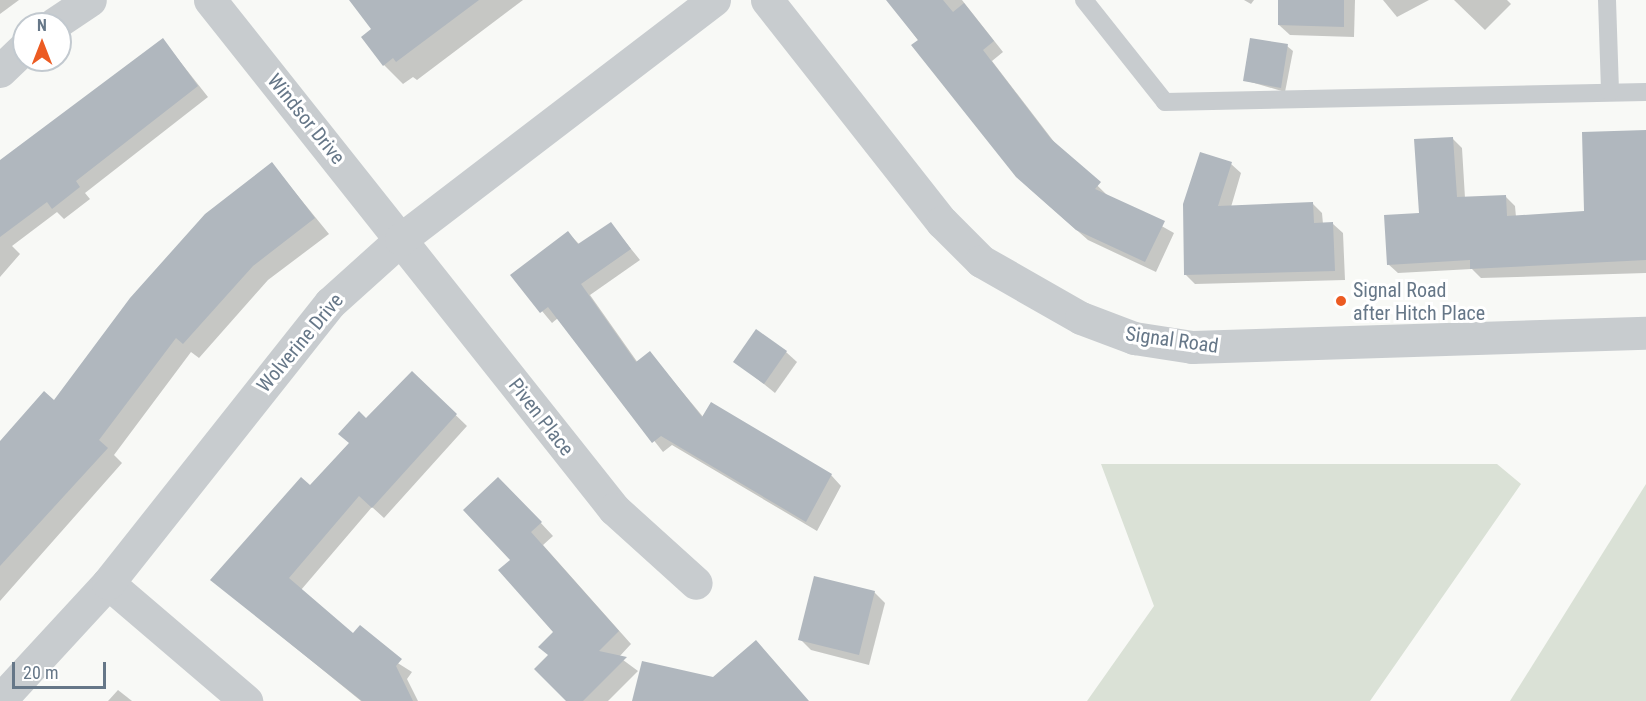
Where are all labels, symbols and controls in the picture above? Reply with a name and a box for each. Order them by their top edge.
north arrow [12,12,72,72]
text: N [37,16,47,35]
street label: Windsor Drive [262,69,350,169]
place label: Signal Road after Hitch Place [1353,278,1485,325]
street label: Wolverine Drive [252,289,348,397]
marker: Signal Road after Hitch Place [1334,294,1348,308]
street label: Signal Road [1124,322,1220,358]
street label: Piven Place [503,374,579,460]
scale bar [15,650,110,688]
text: 20 m [23,662,58,683]

